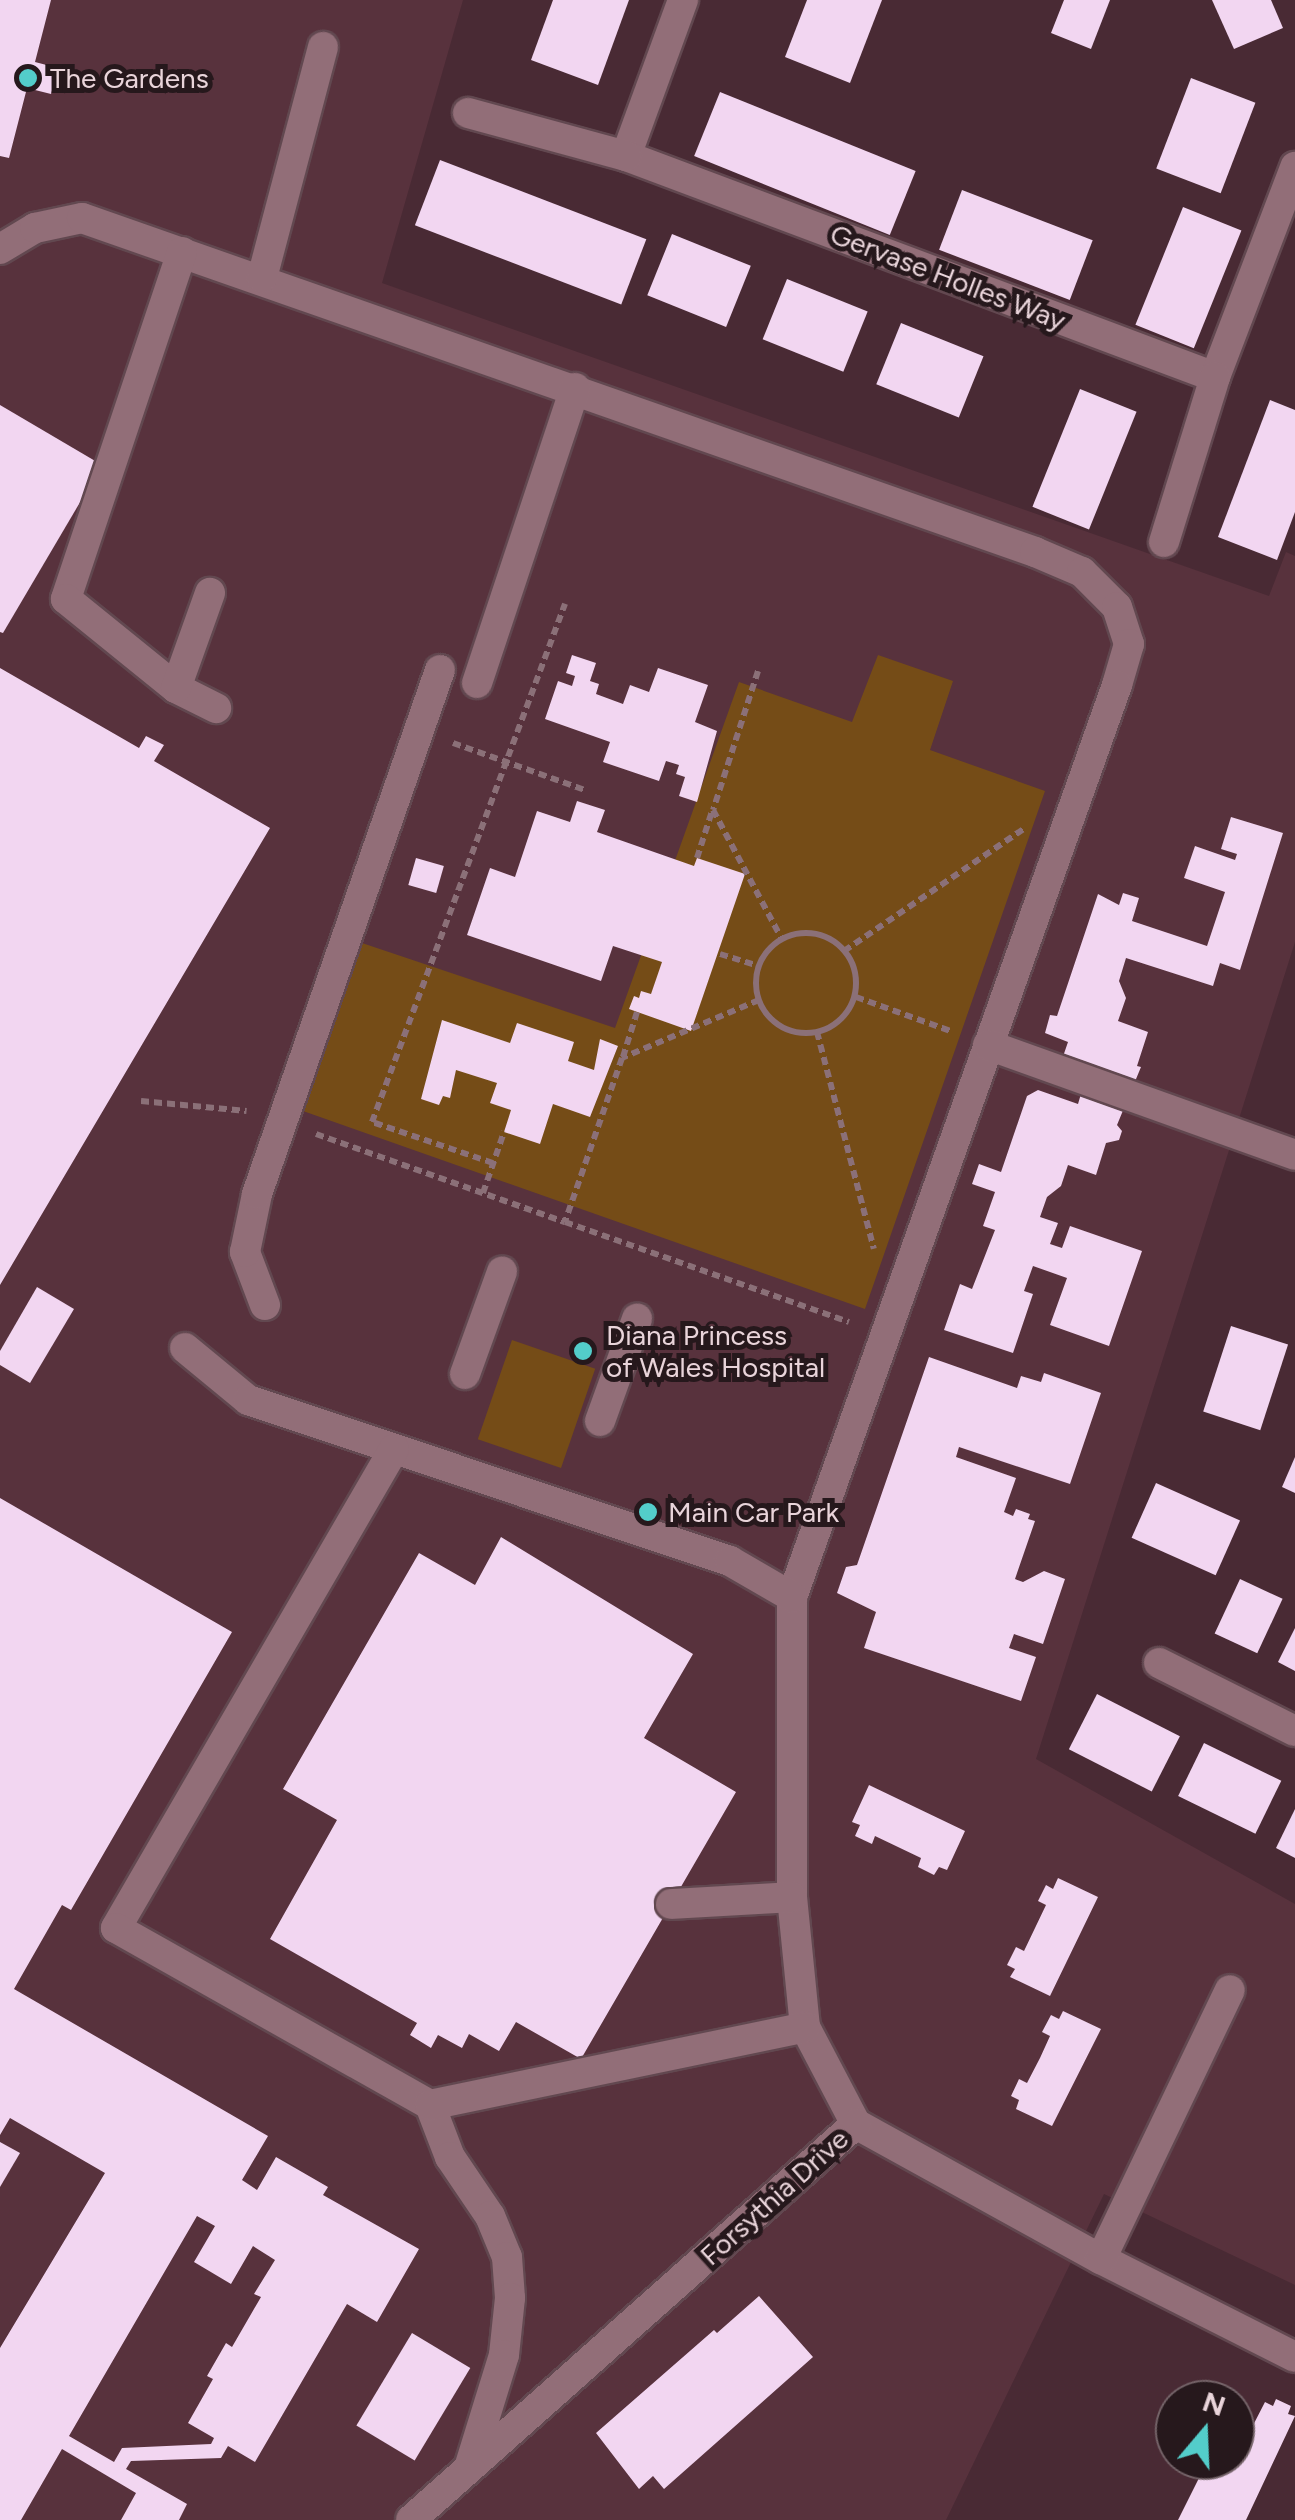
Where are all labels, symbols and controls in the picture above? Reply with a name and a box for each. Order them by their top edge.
place label: The Gardens [50,61,209,95]
marker: The Gardens [15,65,41,91]
street label: Gervase Holles Way [826,217,1070,337]
place label: Diana Princess of Wales Hospital [606,1318,825,1384]
marker: Diana Princess of Wales Hospital [570,1338,596,1364]
place label: Main Car Park [668,1495,839,1529]
marker: Main Car Park [637,1501,659,1523]
street label: Forsythia Drive [693,2122,855,2272]
north arrow [1155,2380,1255,2480]
text: N [1198,2384,1230,2423]

